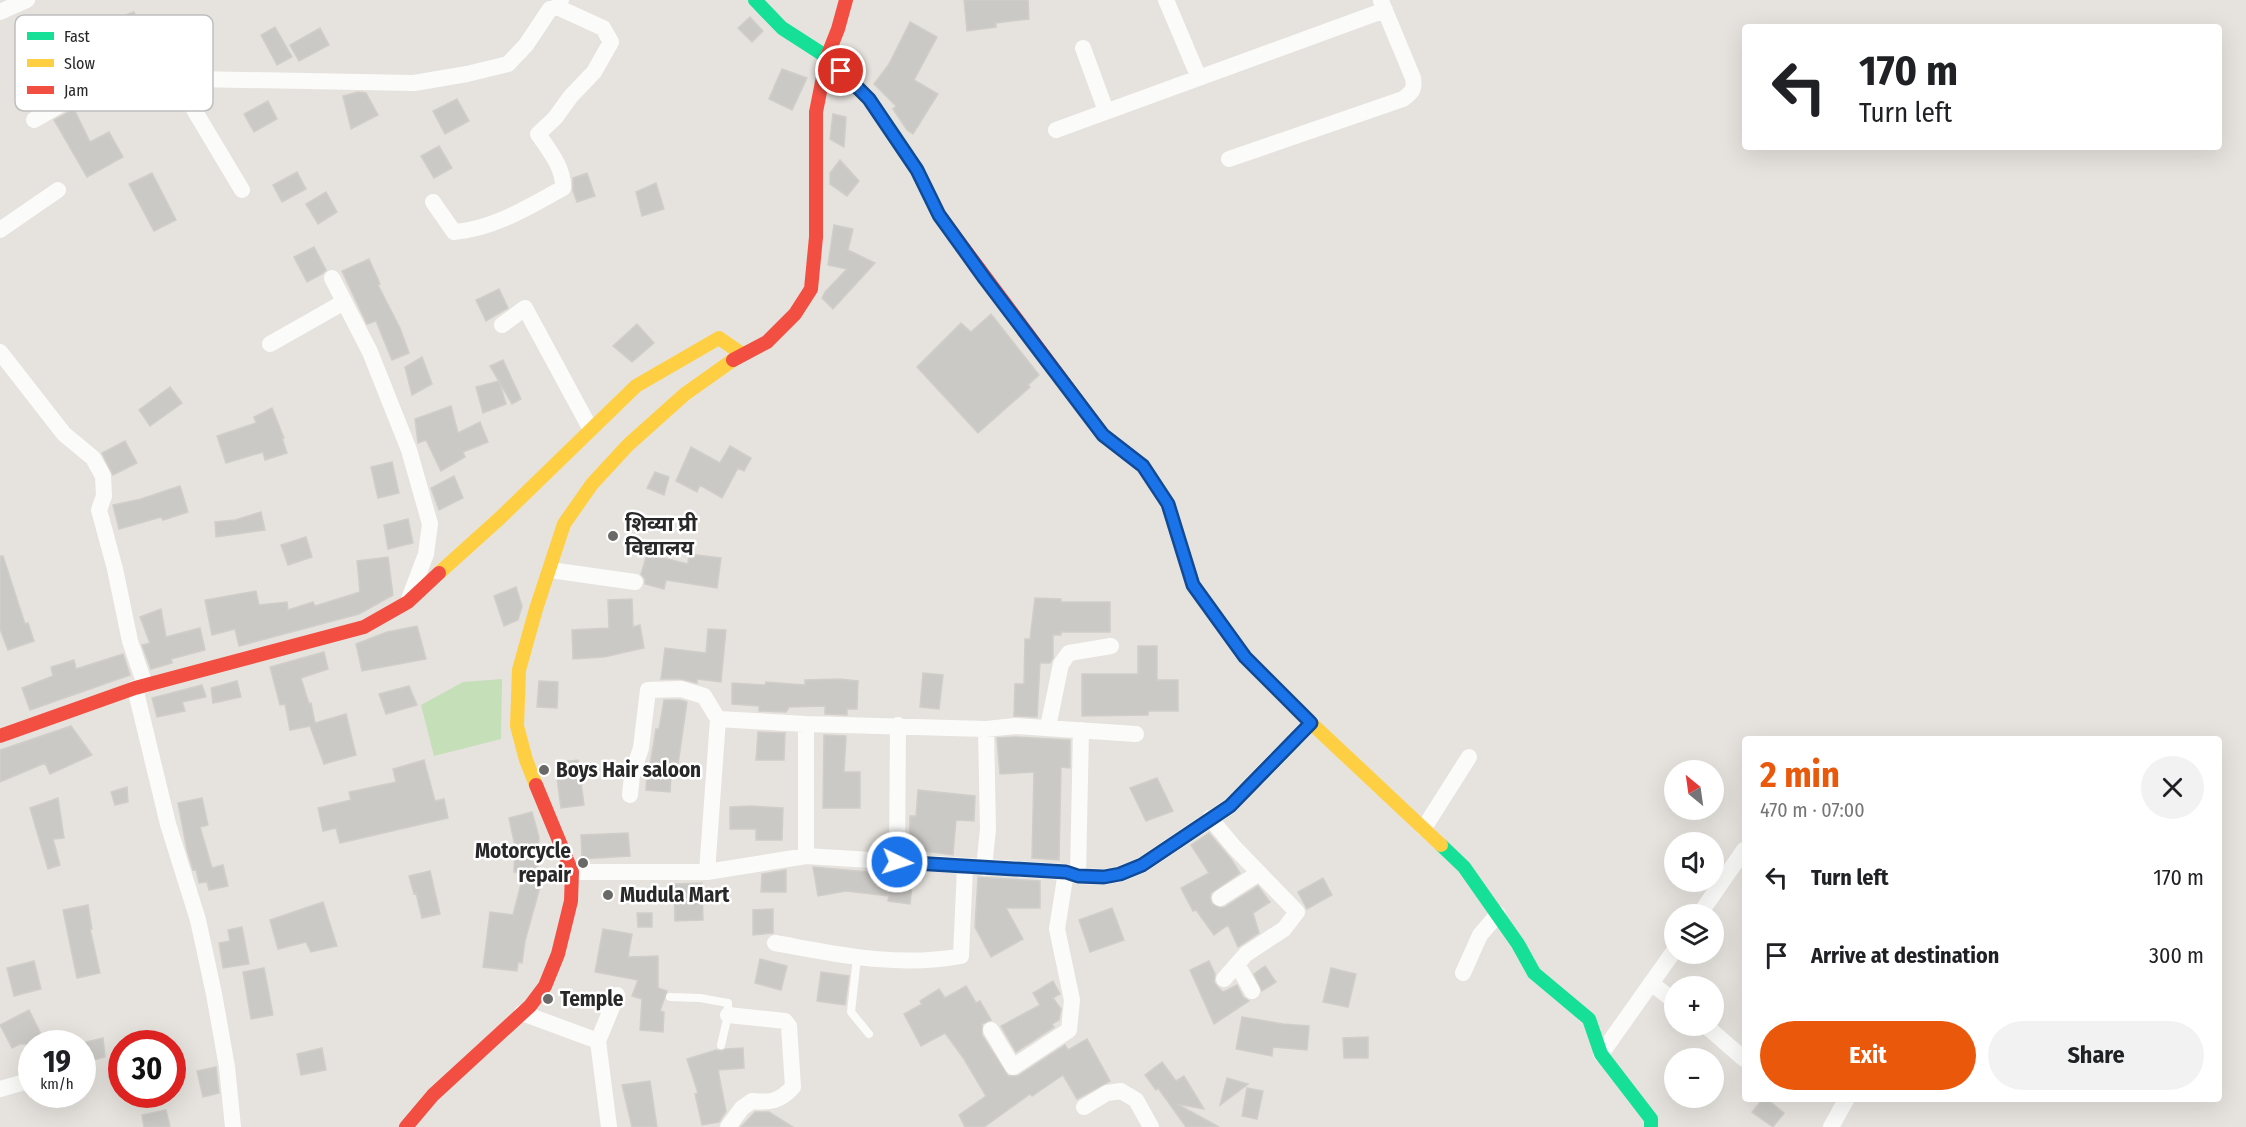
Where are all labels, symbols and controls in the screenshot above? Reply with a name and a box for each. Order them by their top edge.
legend [15,15,213,111]
text: Fast [64,27,91,46]
pin [815,45,866,96]
text: 170 m [1859,46,1958,96]
icon: left [1760,48,1838,126]
text: Slow [64,54,95,73]
icon: arrive [824,54,857,87]
text: Jam [64,81,89,100]
text: Turn left [1859,97,1952,129]
place label: शिव्या प्री विद्यालय [625,511,698,561]
marker: शिव्या प्री विद्यालय [606,529,620,543]
text: 2 min [1760,753,1840,797]
button: close [2141,756,2204,819]
place label: Boys Hair saloon [556,757,701,783]
north arrow [1664,760,1724,820]
map controls [1664,760,1724,1108]
marker: Boys Hair saloon [537,763,551,777]
text: 470 m · 07:00 [1760,798,1865,822]
position arrow [865,830,929,894]
button: sound [1664,832,1724,892]
place label: Motorcycle repair [475,838,571,888]
marker: Motorcycle repair [576,856,590,870]
icon: left [1760,861,1793,894]
text: Turn left [1811,864,1889,891]
text: 170 m [2153,864,2204,891]
place label: Mudula Mart [620,882,730,908]
marker: Mudula Mart [601,888,615,902]
button: layers [1664,904,1724,964]
icon: arrive [1760,939,1793,972]
text: Arrive at destination [1811,942,1999,969]
text: 300 m [2149,942,2204,969]
button: + [1664,976,1724,1036]
place label: Temple [560,986,624,1012]
marker: Temple [541,992,555,1006]
button: Exit [1760,1021,1976,1090]
button: Share [1988,1021,2204,1090]
speed limit sign: 30 [108,1030,186,1108]
text: 19 [43,1044,71,1080]
button: − [1664,1048,1724,1108]
text: km/h [40,1075,74,1093]

